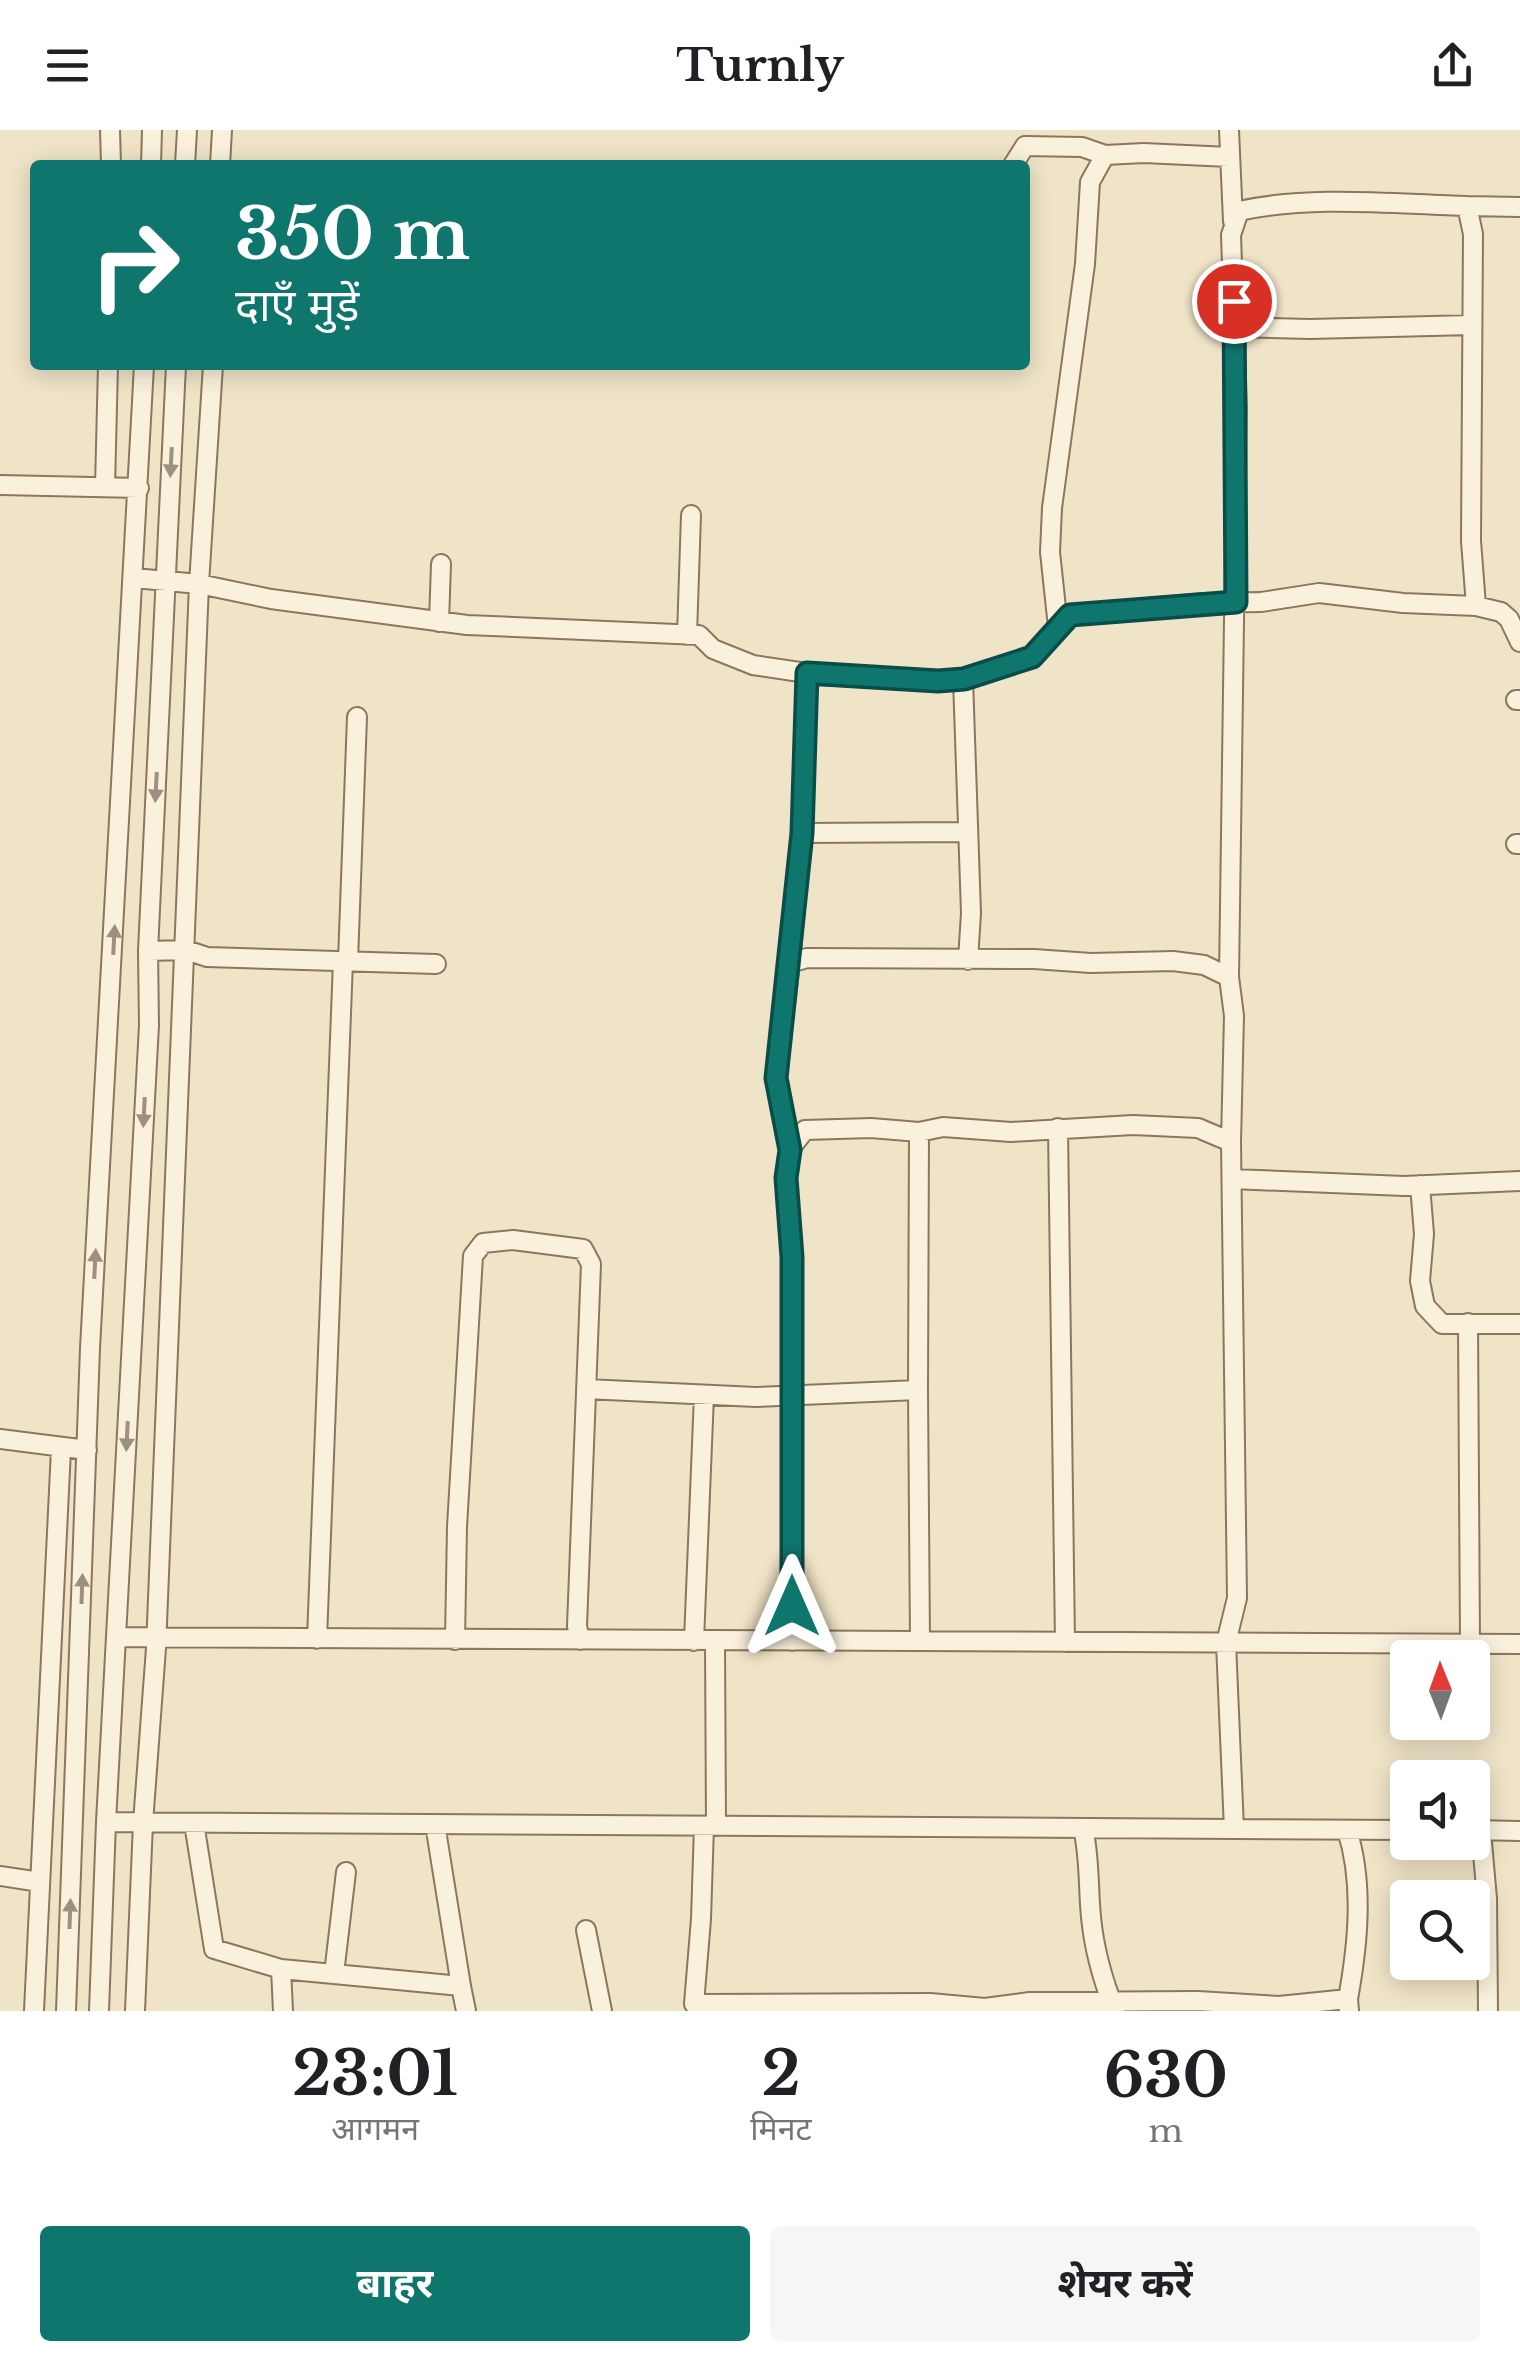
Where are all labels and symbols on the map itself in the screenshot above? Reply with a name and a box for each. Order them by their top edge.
pin [1192,259,1277,344]
one-way arrow [163,447,179,479]
one-way arrow [148,772,164,804]
one-way arrow [106,923,122,955]
one-way arrow [136,1096,152,1128]
one-way arrow [87,1248,103,1280]
one-way arrow [119,1421,135,1453]
position arrow [740,1554,844,1658]
one-way arrow [74,1572,90,1604]
north arrow [1390,1640,1490,1740]
one-way arrow [62,1897,78,1929]

